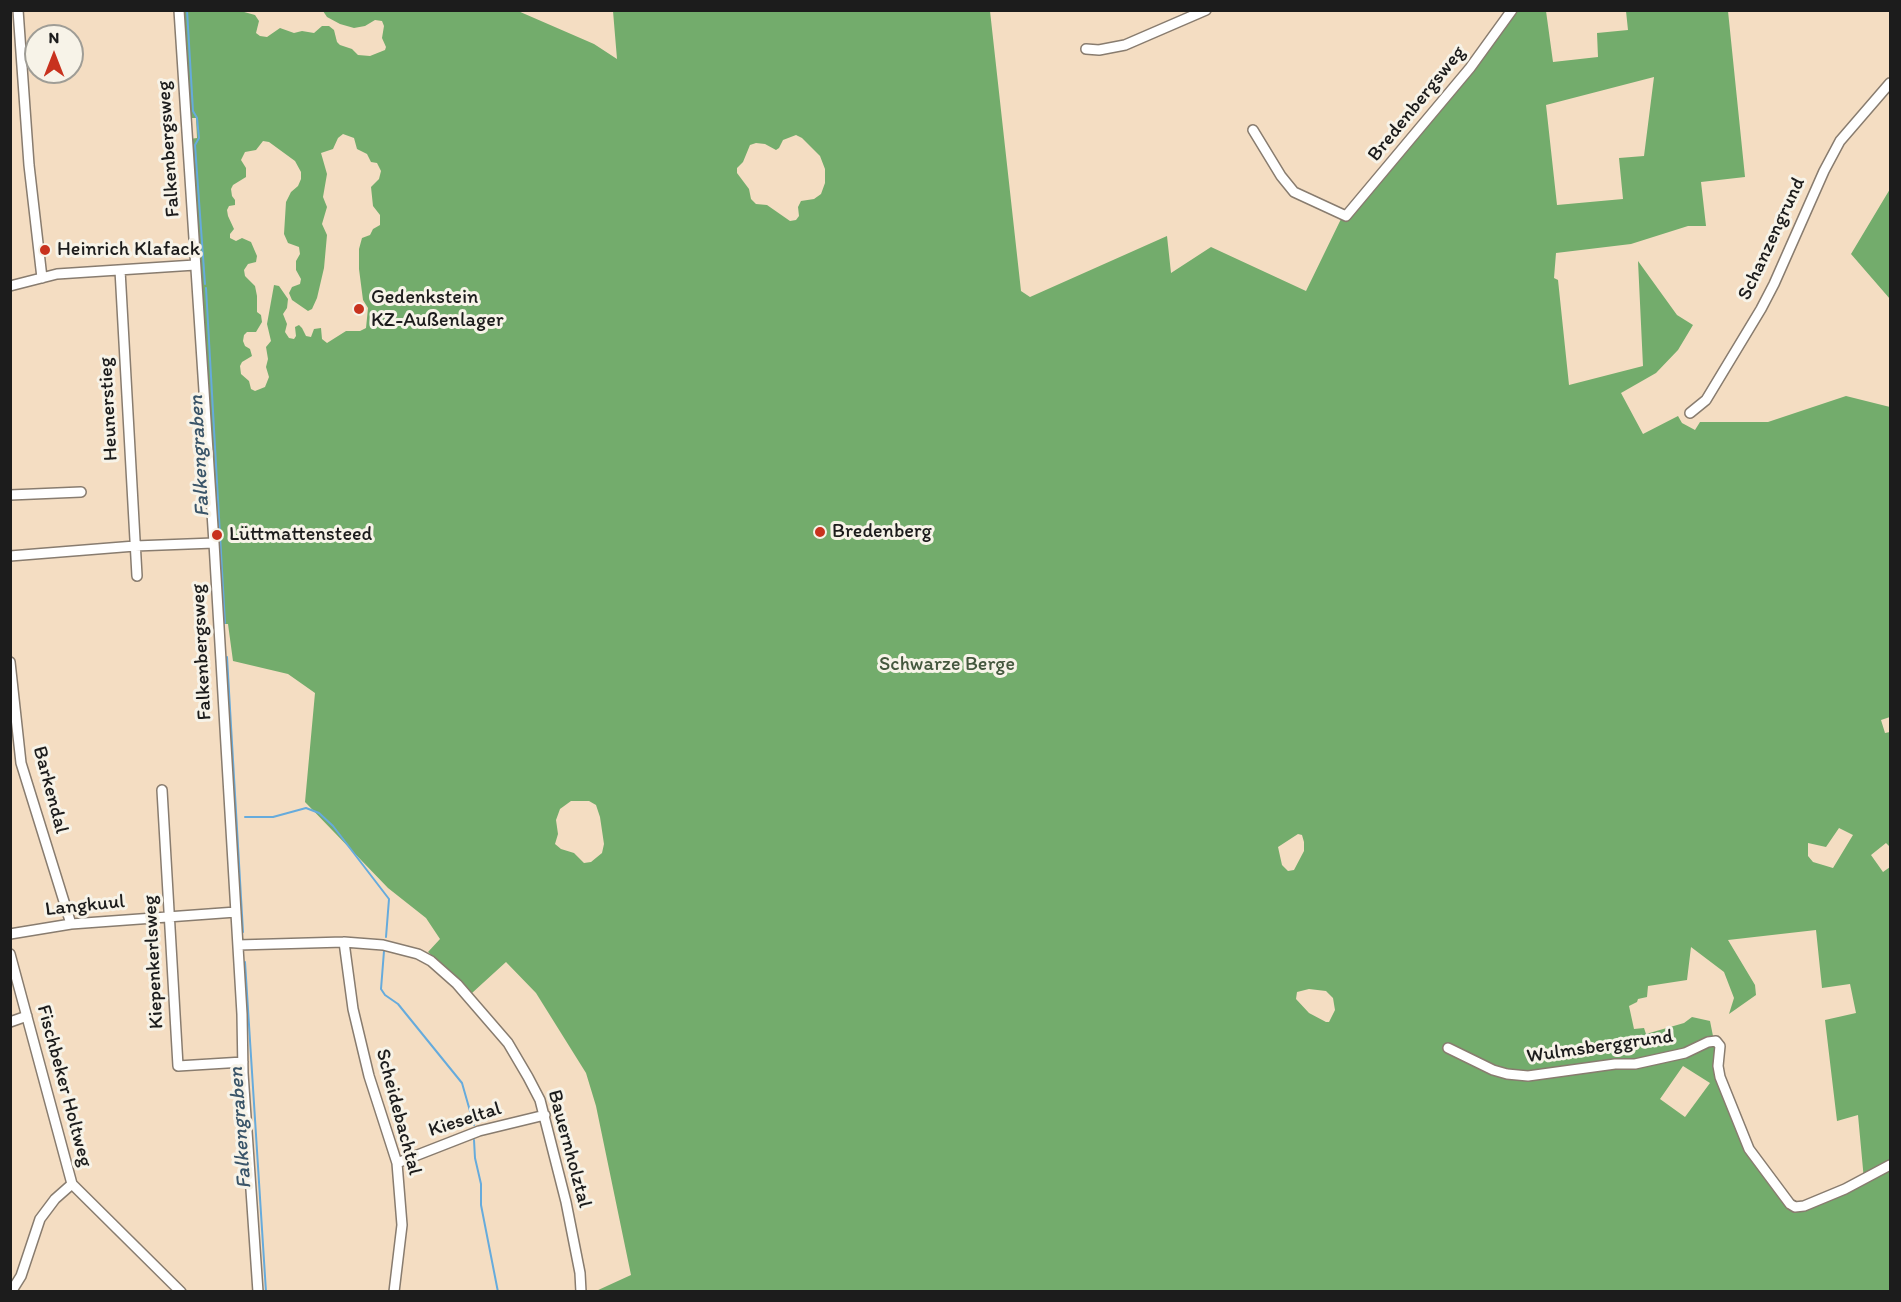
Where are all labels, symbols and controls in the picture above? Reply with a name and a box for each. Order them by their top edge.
north arrow [24,24,84,84]
text: N [49,28,59,47]
street label: Bredenbergsweg [1363,41,1471,167]
street label: Falkenbergsweg [152,80,186,218]
street label: Schanzengrund [1733,174,1811,304]
place label: Heinrich Klafack [57,238,200,262]
marker: Heinrich Klafack [38,243,52,257]
place label: Gedenkstein KZ-Außenlager [371,286,504,333]
marker: Gedenkstein KZ-Außenlager [352,302,366,316]
street label: Heunerstieg [94,356,124,462]
water label: Falkengraben [184,394,216,518]
place label: Bredenberg [832,520,932,544]
place label: Lüttmattensteed [229,523,372,547]
marker: Bredenberg [813,525,827,539]
marker: Lüttmattensteed [210,528,224,542]
street label: Falkenbergsweg [186,583,218,721]
park label: Schwarze Berge [879,653,1015,677]
street label: Barkendal [27,744,73,836]
street label: Langkuul [44,890,126,922]
street label: Kiepenkerlsweg [139,894,169,1030]
street label: Fischbeker Holtweg [31,1002,97,1170]
street label: Wulmsberggrund [1525,1025,1675,1069]
street label: Scheidebachtal [370,1046,426,1178]
water label: Falkengraben [224,1066,258,1190]
street label: Bauernholztal [542,1087,596,1211]
street label: Kieseltal [426,1097,504,1143]

